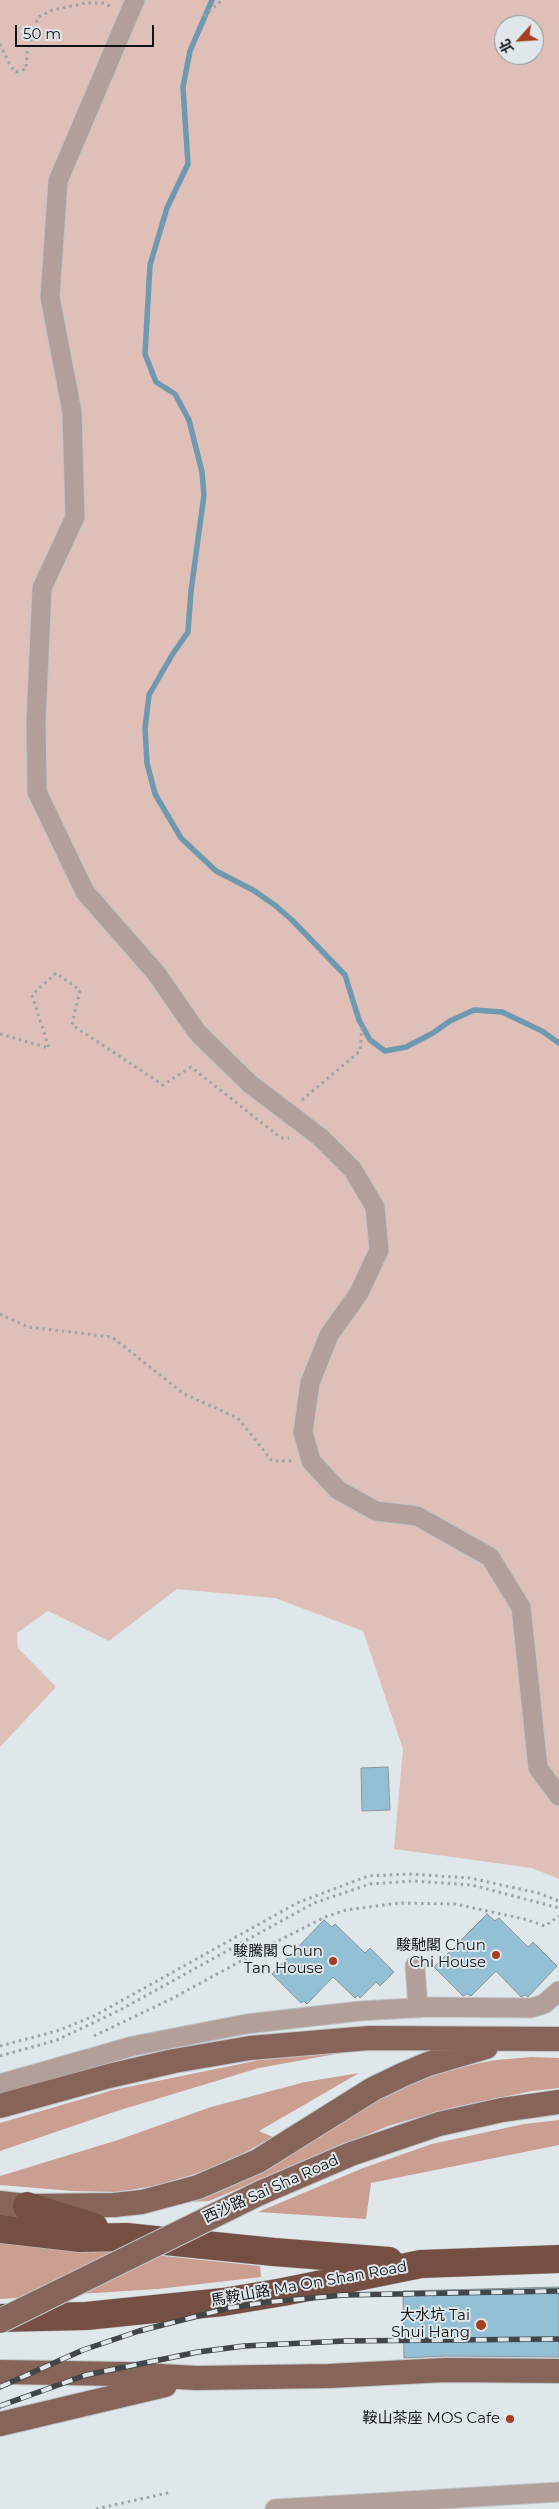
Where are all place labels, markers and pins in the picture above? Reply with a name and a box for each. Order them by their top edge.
place label: 駿馳閣 Chun Chi House [396,1937,486,1972]
place label: 駿騰閣 Chun Tan House [233,1943,323,1978]
marker: 駿馳閣 Chun Chi House [490,1949,502,1961]
marker: 駿騰閣 Chun Tan House [327,1955,339,1967]
place label: 大水坑 Tai Shui Hang [391,2307,470,2342]
marker: 大水坑 Tai Shui Hang [474,2318,488,2332]
place label: 鞍山茶座 MOS Cafe [363,2410,500,2428]
marker: 鞍山茶座 MOS Cafe [504,2413,516,2425]

